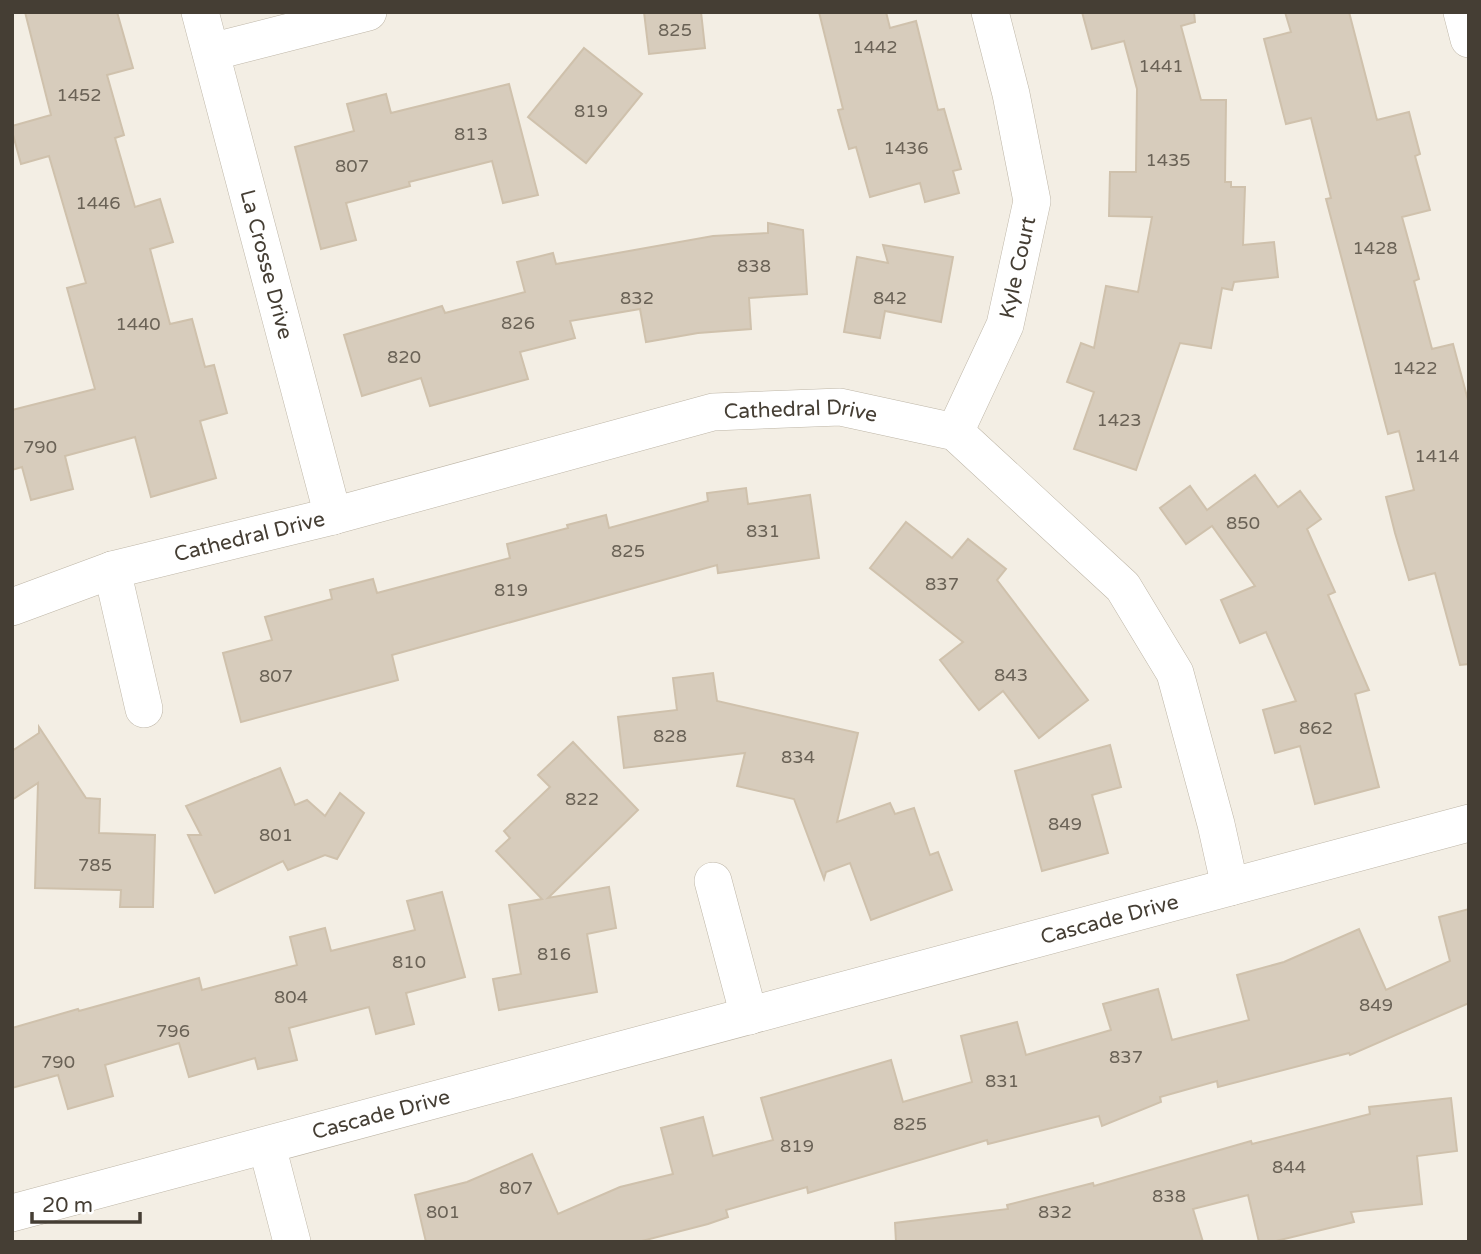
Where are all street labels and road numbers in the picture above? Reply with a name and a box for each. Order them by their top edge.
street label: La Crosse Drive [234,187,298,342]
street label: Kyle Court [995,214,1041,321]
street label: Cathedral Drive [723,395,880,428]
street label: Cathedral Drive [171,506,328,567]
street label: Cascade Drive [1038,889,1181,950]
street label: Cascade Drive [309,1084,453,1145]

